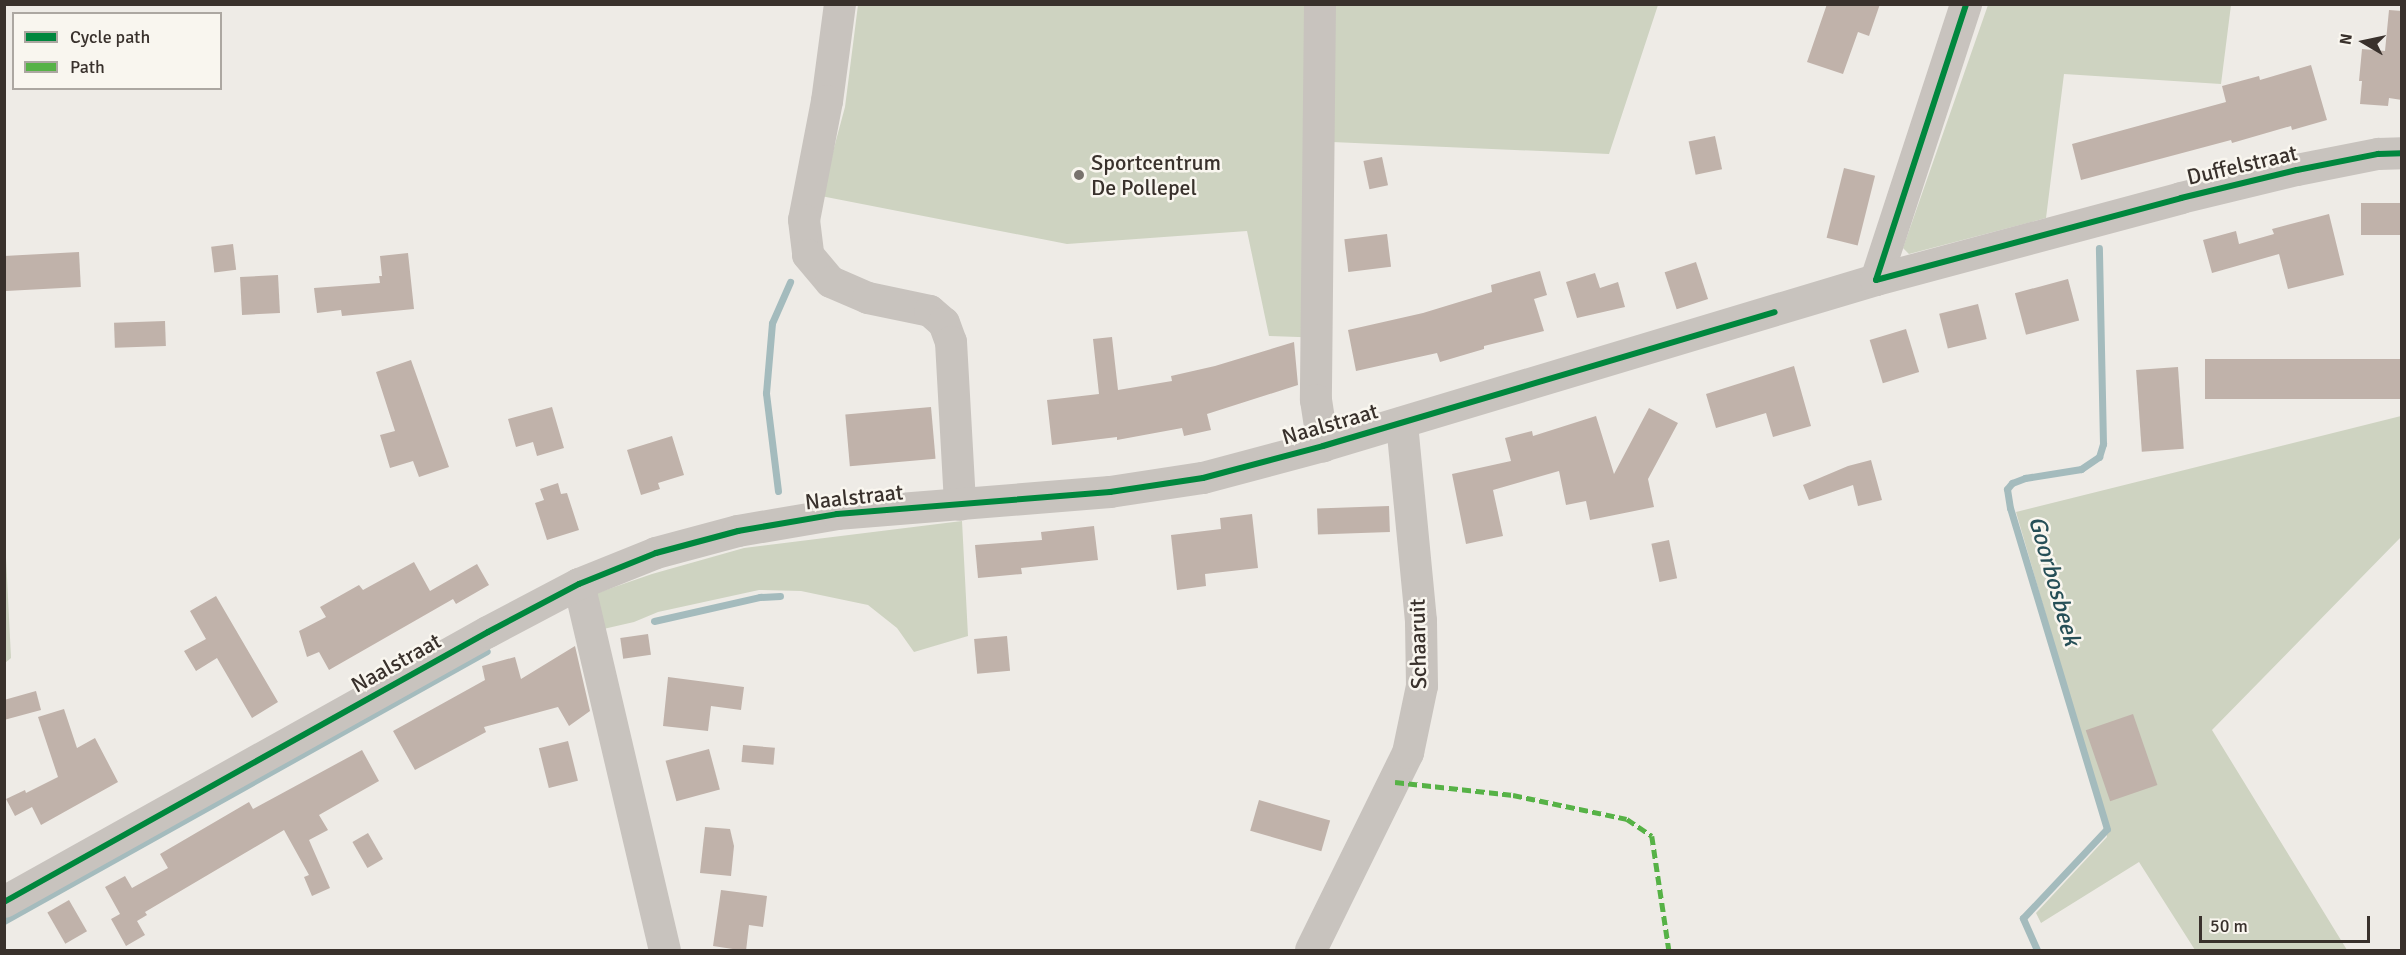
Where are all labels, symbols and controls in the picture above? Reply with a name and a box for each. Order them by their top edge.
legend [12,12,222,90]
north arrow [2334,12,2394,72]
text: Cycle path [70,26,150,48]
text: N [2335,32,2357,46]
text: Path [70,56,105,78]
street label: Duffelstraat [2184,139,2300,191]
place label: Sportcentrum De Pollepel [1091,149,1221,200]
marker: Sportcentrum De Pollepel [1072,168,1086,182]
street label: Naalstraat [1279,398,1381,450]
street label: Naalstraat [804,479,904,515]
water label: Goorbosbeek [2022,513,2086,649]
street label: Schaaruit [1404,599,1432,689]
street label: Naalstraat [346,628,446,698]
scale bar [2202,904,2373,942]
text: 50 m [2210,915,2248,937]

